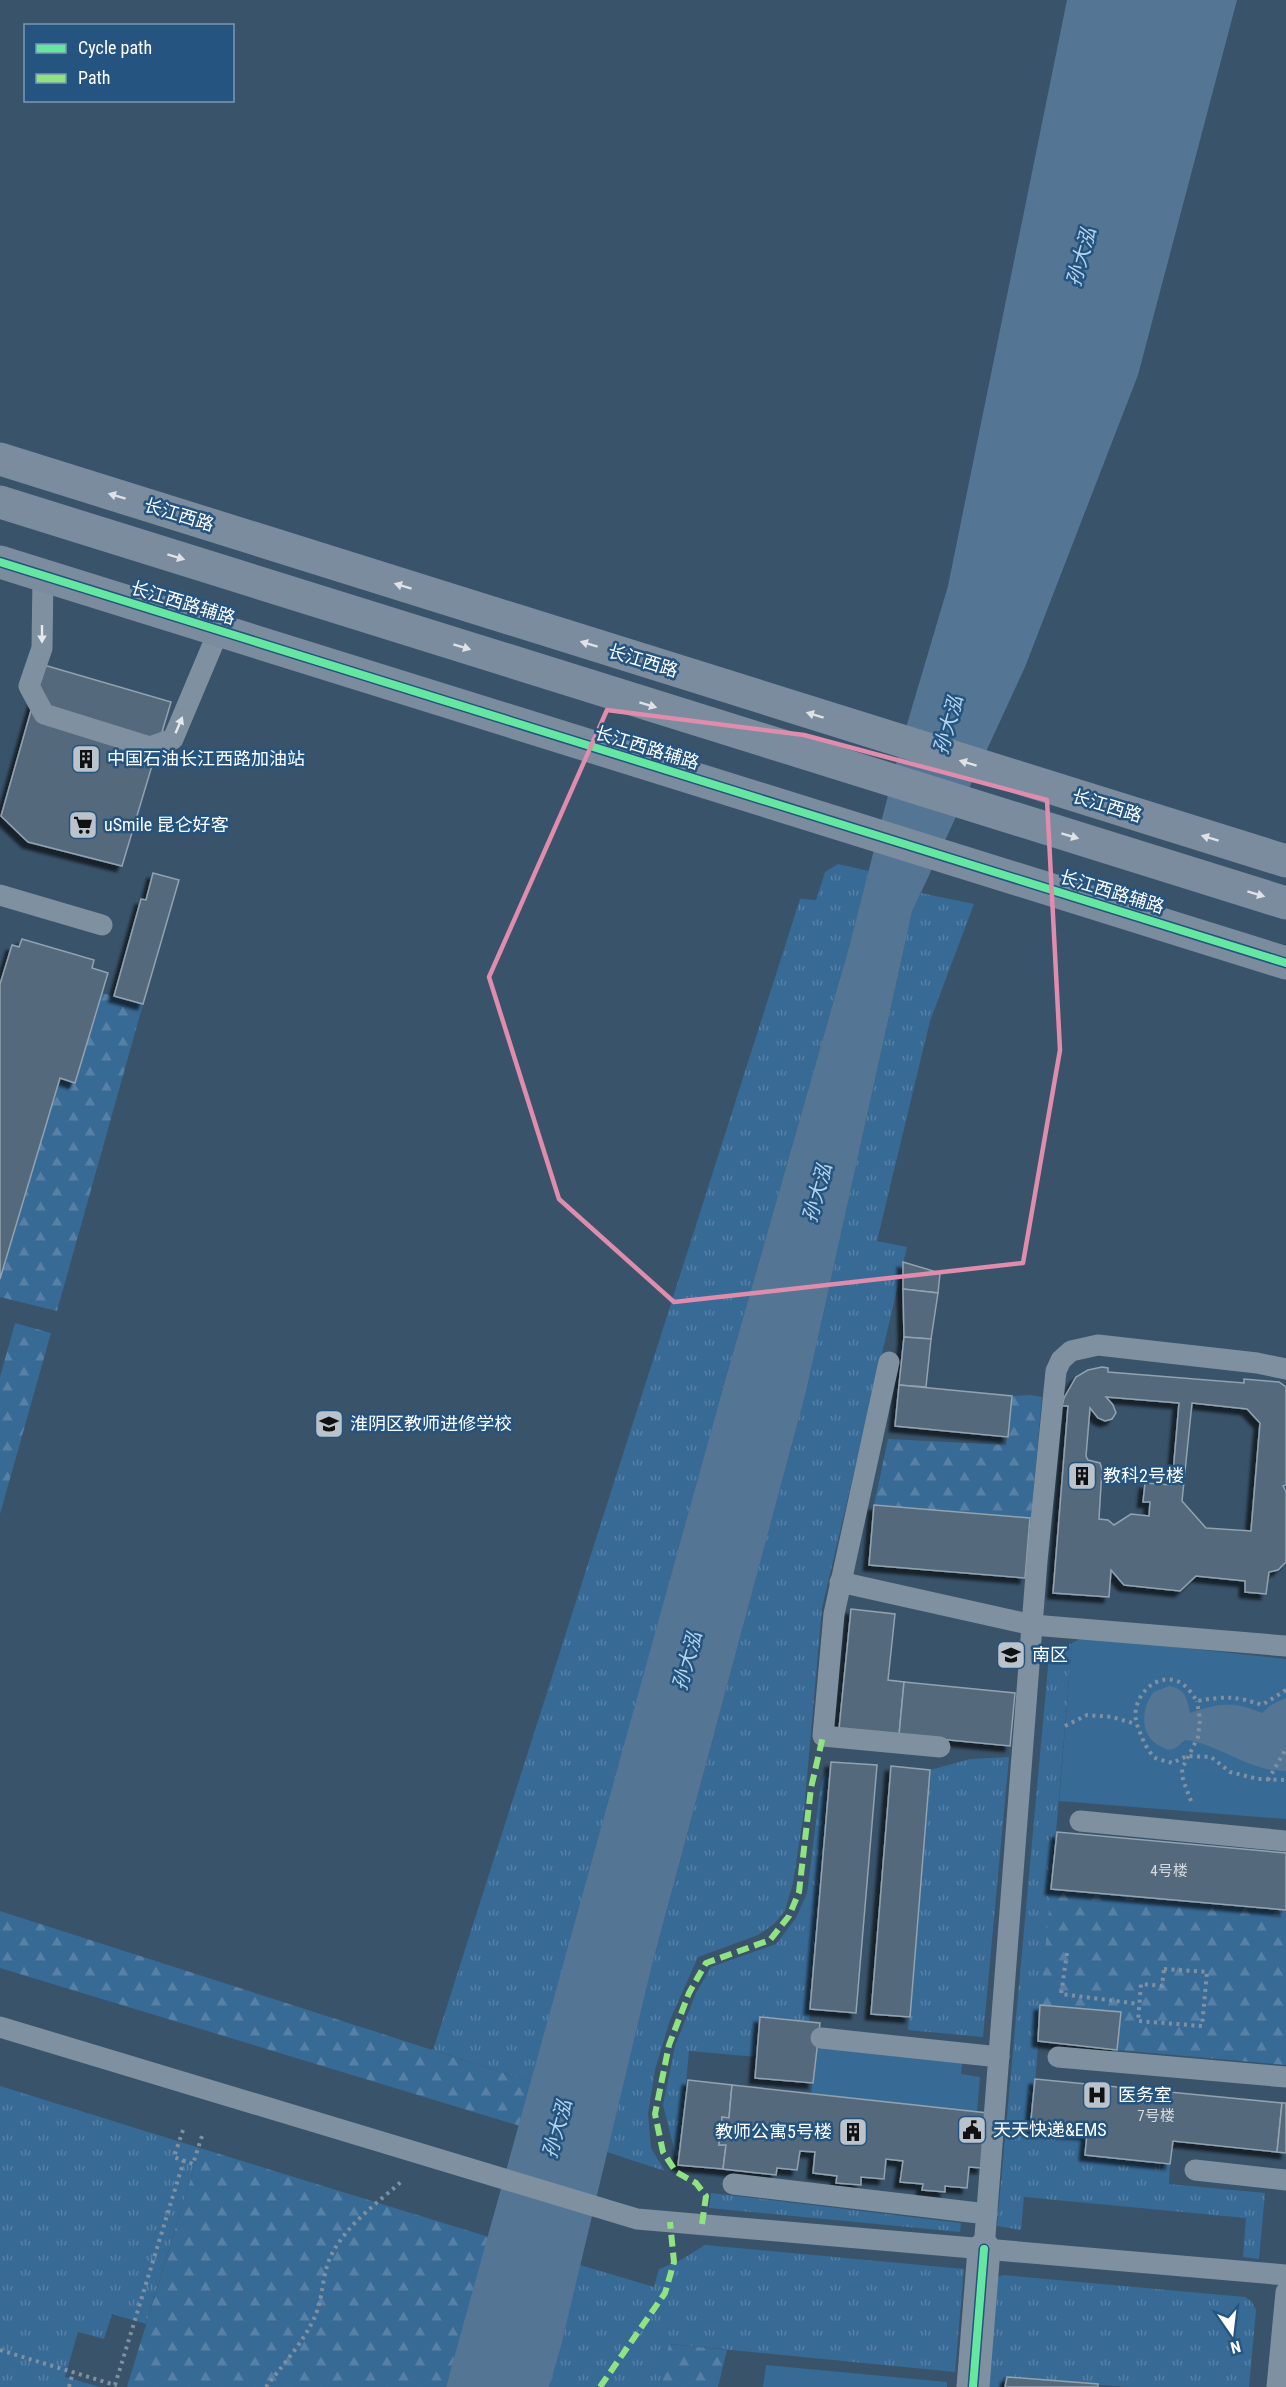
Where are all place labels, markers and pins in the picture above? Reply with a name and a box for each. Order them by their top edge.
building icon: 中国石油长江西路加油站 [70,743,102,775]
place label: 中国石油长江西路加油站 [107,748,305,769]
supermarket icon: uSmile 昆仑好客 [67,809,99,841]
place label: uSmile 昆仑好客 [104,814,228,835]
school or university icon: 淮阴区教师进修学校 [313,1408,345,1440]
place label: 淮阴区教师进修学校 [350,1413,512,1434]
building icon: 教科2号楼 [1066,1460,1098,1492]
place label: 教科2号楼 [1103,1465,1184,1486]
school or university icon: 南区 [995,1639,1027,1671]
place label: 南区 [1032,1644,1068,1665]
hospital icon: 医务室 [1081,2079,1113,2111]
place label: 医务室 [1118,2084,1172,2105]
public building icon: 天天快递&EMS [956,2114,988,2146]
building icon: 教师公寓5号楼 [837,2116,869,2148]
place label: 天天快递&EMS [993,2119,1107,2140]
place label: 教师公寓5号楼 [715,2121,832,2142]

